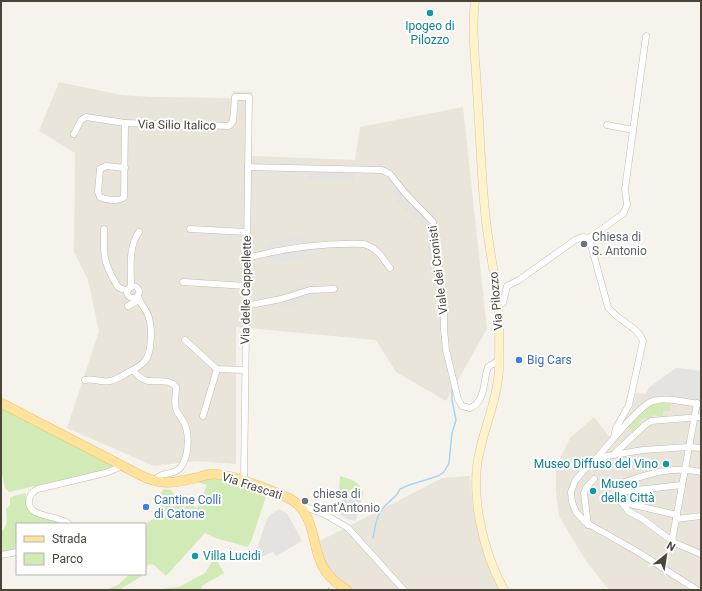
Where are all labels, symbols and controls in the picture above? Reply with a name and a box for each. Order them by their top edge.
marker: Ipogeo di Pilozzo [425,8,435,18]
place label: Ipogeo di Pilozzo [405,19,455,47]
street label: Via Silio Italico [138,117,216,133]
street label: Viale dei Cronisti [426,225,450,315]
place label: Chiesa di S. Antonio [592,230,647,258]
street label: Via delle Cappellette [238,235,254,345]
marker: Chiesa di S. Antonio [579,239,589,249]
street label: Via Pilozzo [486,271,506,331]
place label: Big Cars [527,353,572,367]
marker: Big Cars [514,355,524,365]
place label: Museo Diffuso del Vino [534,457,658,471]
marker: Museo Diffuso del Vino [661,459,671,469]
street label: Via Frascati [220,470,284,502]
place label: Museo della Città [601,477,655,505]
marker: Museo della Città [588,486,598,496]
place label: chiesa di Sant'Antonio [313,487,380,515]
place label: Cantine Colli di Catone [154,493,221,521]
marker: chiesa di Sant'Antonio [300,496,310,506]
marker: Cantine Colli di Catone [141,502,151,512]
legend [16,523,146,575]
text: Strada [52,532,87,546]
north arrow [646,535,686,575]
text: N [664,539,678,554]
place label: Villa Lucidi [203,549,261,563]
marker: Villa Lucidi [190,551,200,561]
text: Parco [52,552,83,566]

